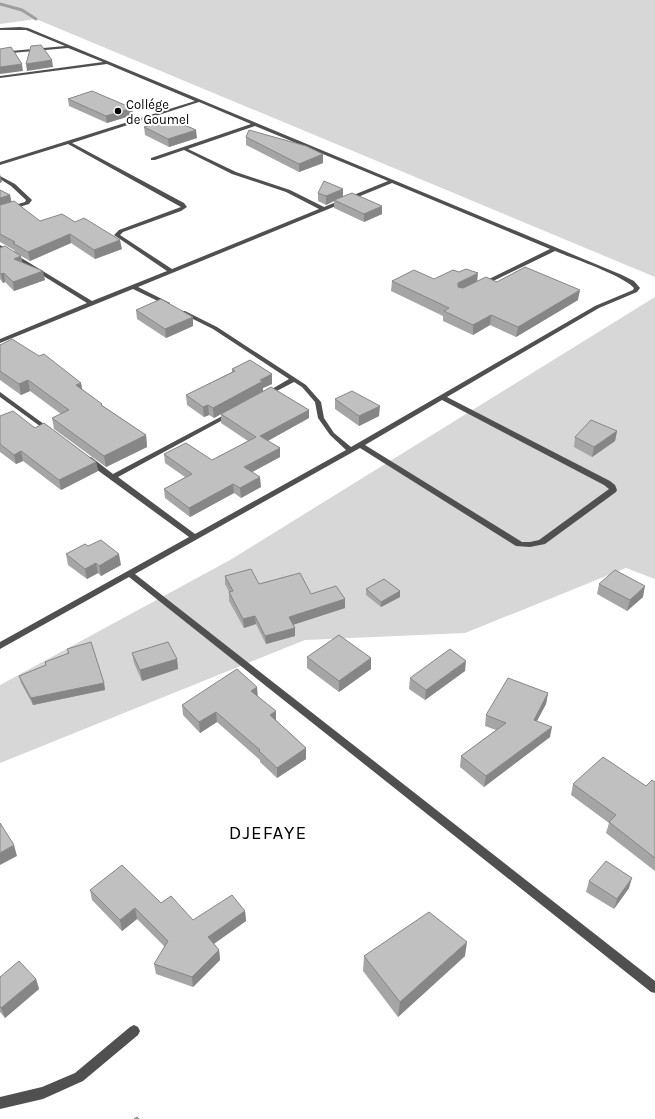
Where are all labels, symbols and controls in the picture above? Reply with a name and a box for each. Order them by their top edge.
place label: Collége de Goumel [126,97,189,127]
marker: Collége de Goumel [113,106,123,116]
district label: DJEFAYE [229,822,307,844]

